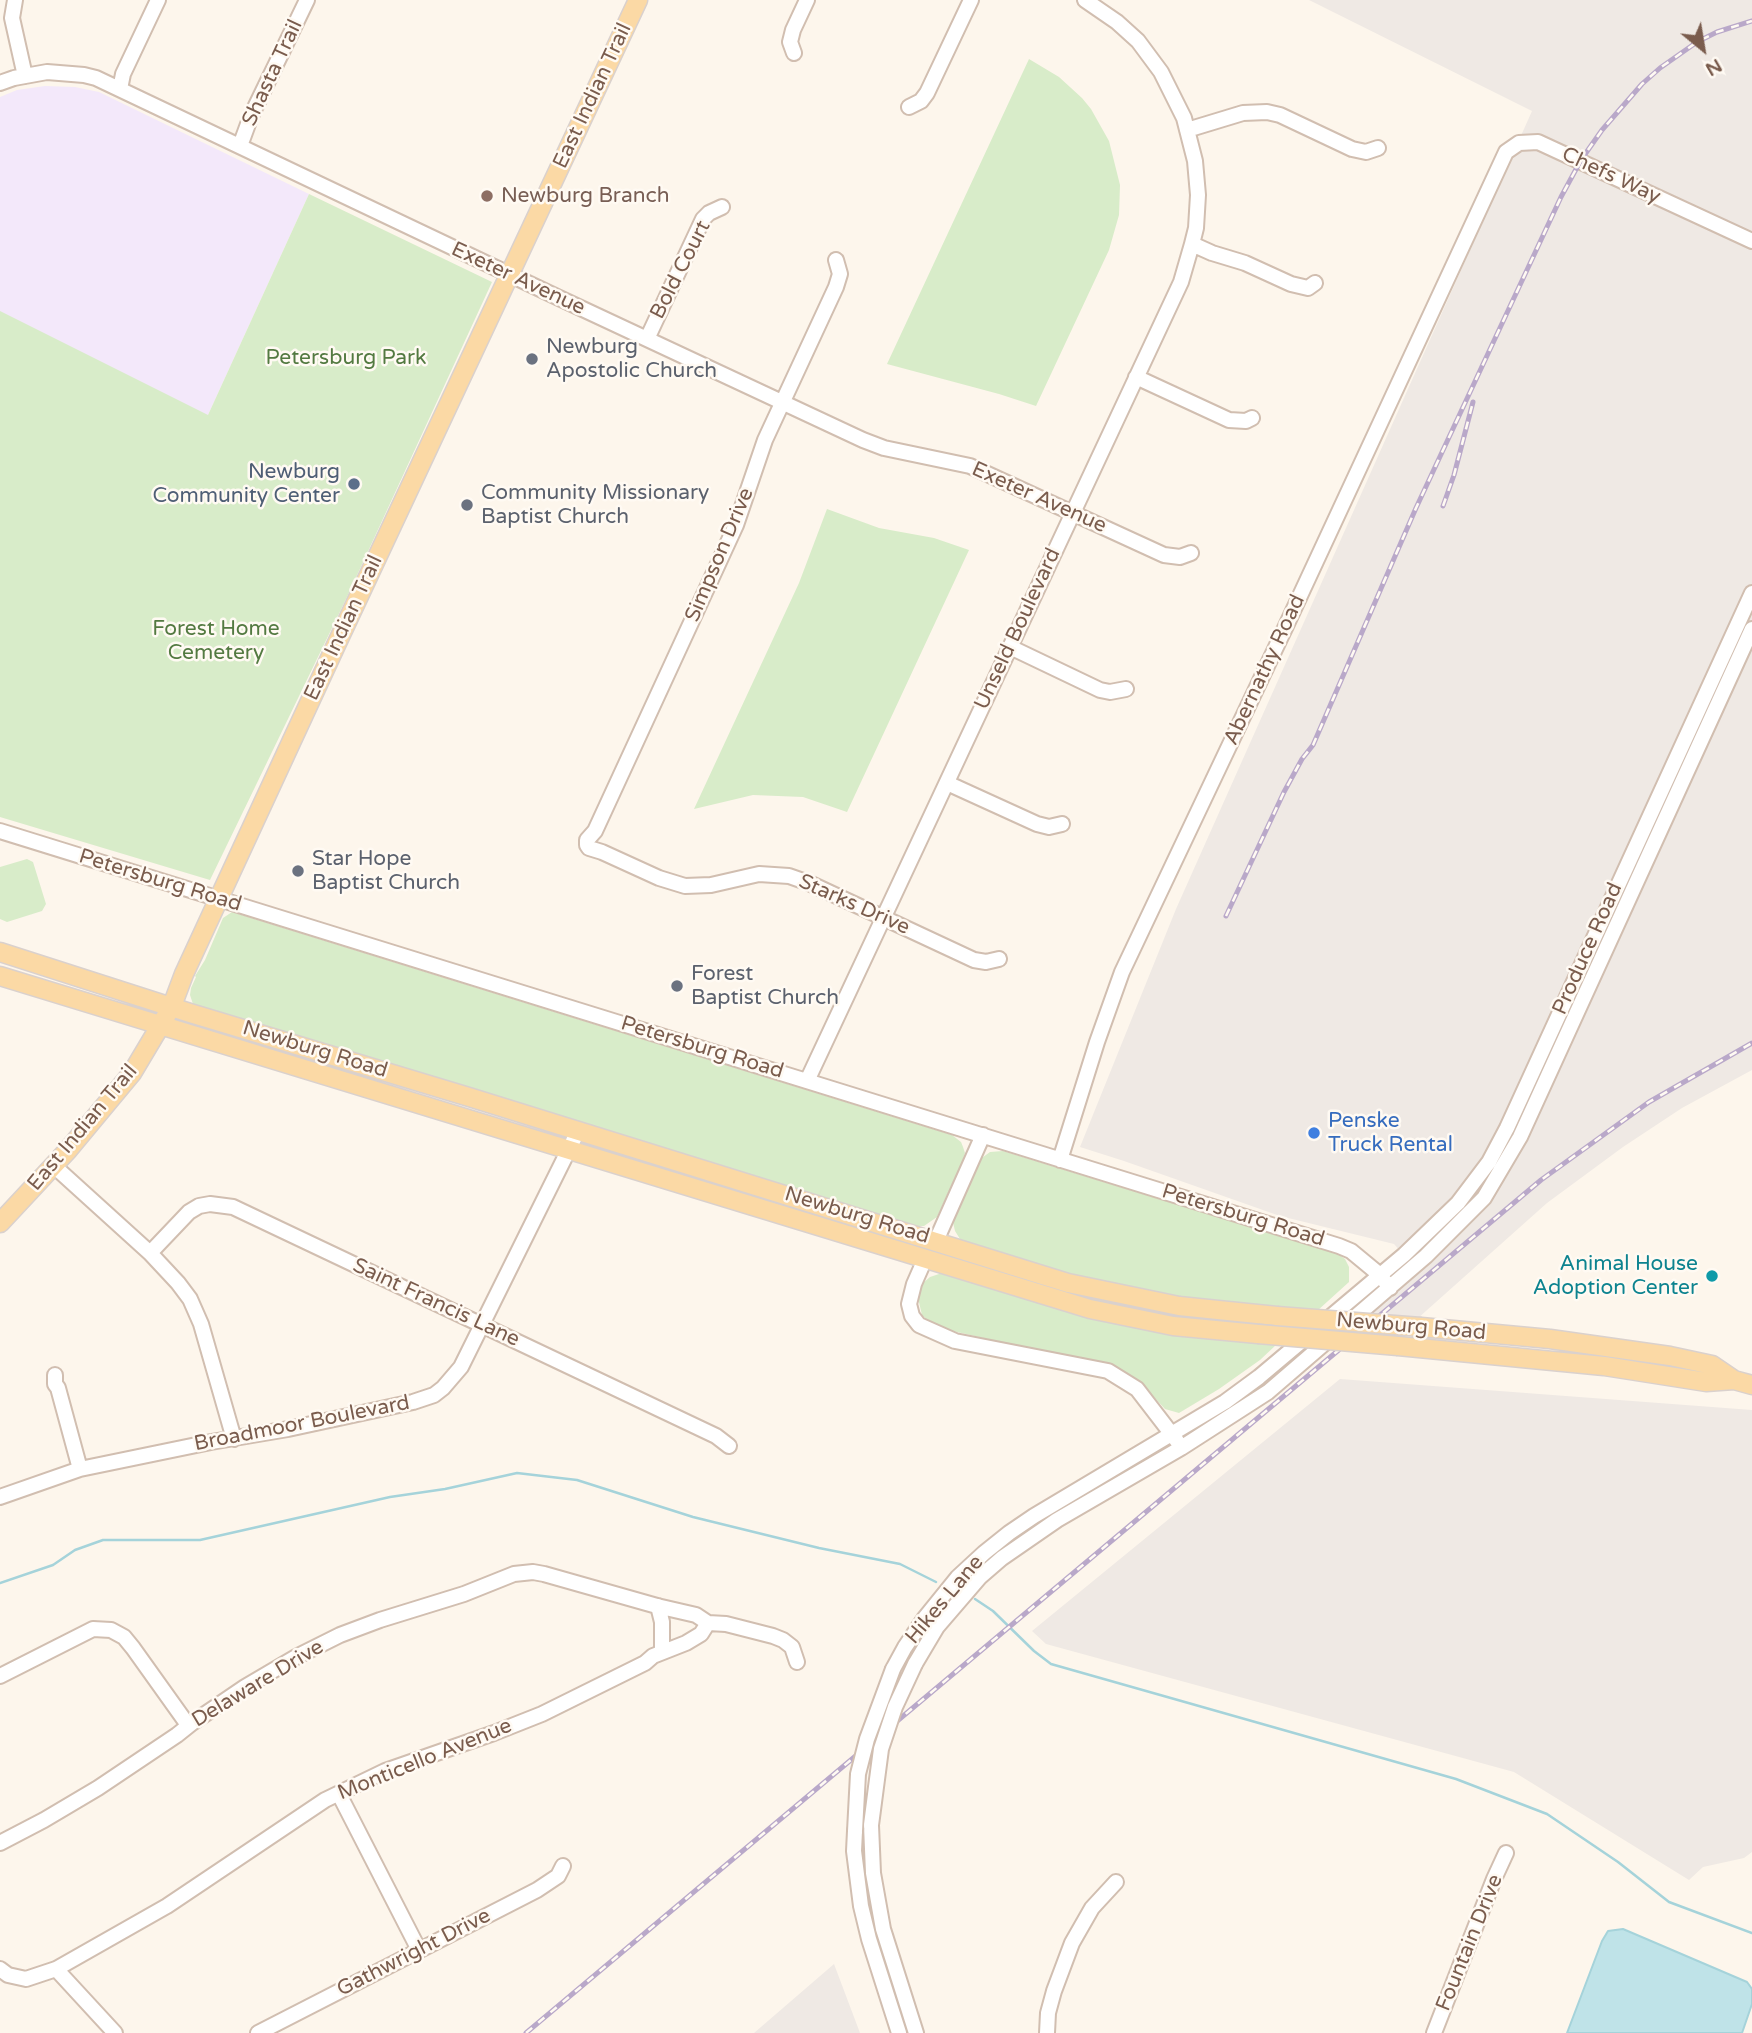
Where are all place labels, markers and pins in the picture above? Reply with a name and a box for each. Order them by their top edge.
place label: Newburg Branch [501,183,669,209]
marker: Newburg Branch [479,188,495,204]
place label: Newburg Apostolic Church [546,334,717,384]
marker: Newburg Apostolic Church [524,351,540,367]
place label: Newburg Community Center [153,459,340,509]
marker: Newburg Community Center [346,476,362,492]
place label: Community Missionary Baptist Church [481,480,709,530]
marker: Community Missionary Baptist Church [459,497,475,513]
place label: Star Hope Baptist Church [312,846,460,896]
marker: Star Hope Baptist Church [290,863,306,879]
place label: Forest Baptist Church [691,961,839,1011]
marker: Forest Baptist Church [669,978,685,994]
place label: Penske Truck Rental [1328,1108,1453,1158]
marker: Penske Truck Rental [1306,1125,1322,1141]
place label: Animal House Adoption Center [1533,1251,1698,1301]
marker: Animal House Adoption Center [1704,1268,1720,1284]

